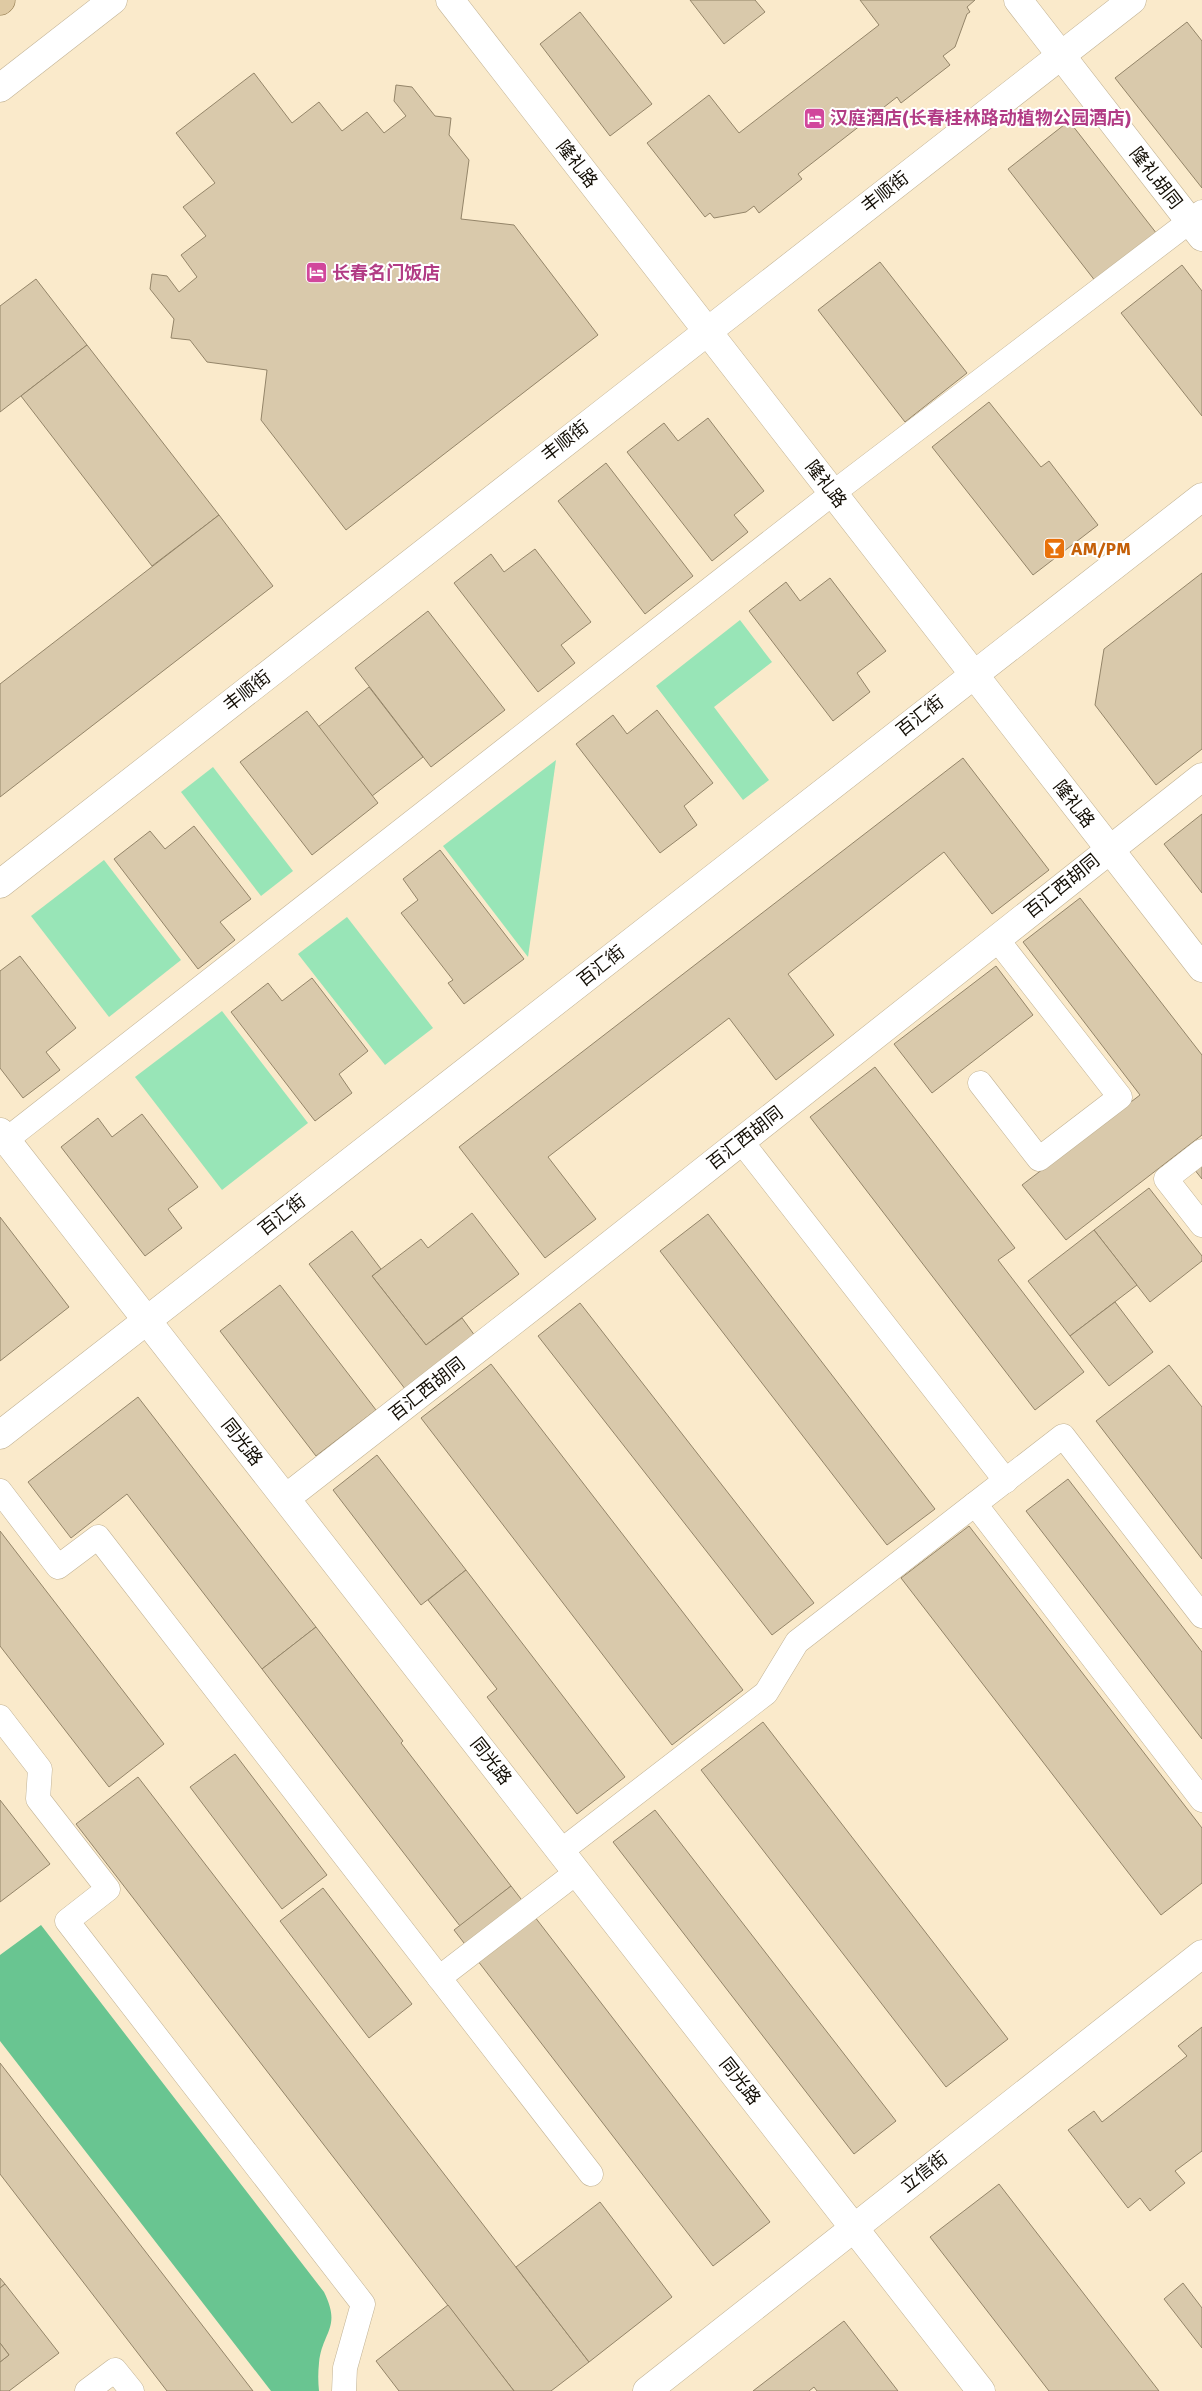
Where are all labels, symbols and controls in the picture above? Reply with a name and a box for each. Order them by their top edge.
hotel icon: 汉庭酒店(长春桂林路动植物公园酒店) [802,106,826,130]
place label: 汉庭酒店(长春桂林路动植物公园酒店) [830,107,1132,129]
street label: 隆礼路 [552,136,602,192]
street label: 隆礼胡同 [1125,143,1187,213]
street label: 丰顺街 [857,167,913,217]
hotel icon: 长春名门饭店 [304,261,328,285]
place label: 长春名门饭店 [332,262,440,284]
street label: 丰顺街 [537,416,593,466]
street label: 隆礼路 [801,456,851,512]
bar icon: AM/PM [1043,537,1067,561]
place label: AM/PM [1071,538,1131,560]
street label: 丰顺街 [219,666,275,716]
street label: 百汇街 [892,691,948,741]
street label: 隆礼路 [1049,776,1099,832]
street label: 百汇西胡同 [1020,849,1104,923]
street label: 百汇街 [573,941,629,991]
street label: 百汇西胡同 [703,1102,787,1174]
street label: 百汇街 [254,1190,310,1240]
street label: 百汇西胡同 [385,1353,469,1425]
street label: 同光路 [217,1414,267,1470]
street label: 同光路 [466,1733,516,1789]
street label: 同光路 [715,2053,765,2109]
street label: 立信街 [896,2147,952,2197]

